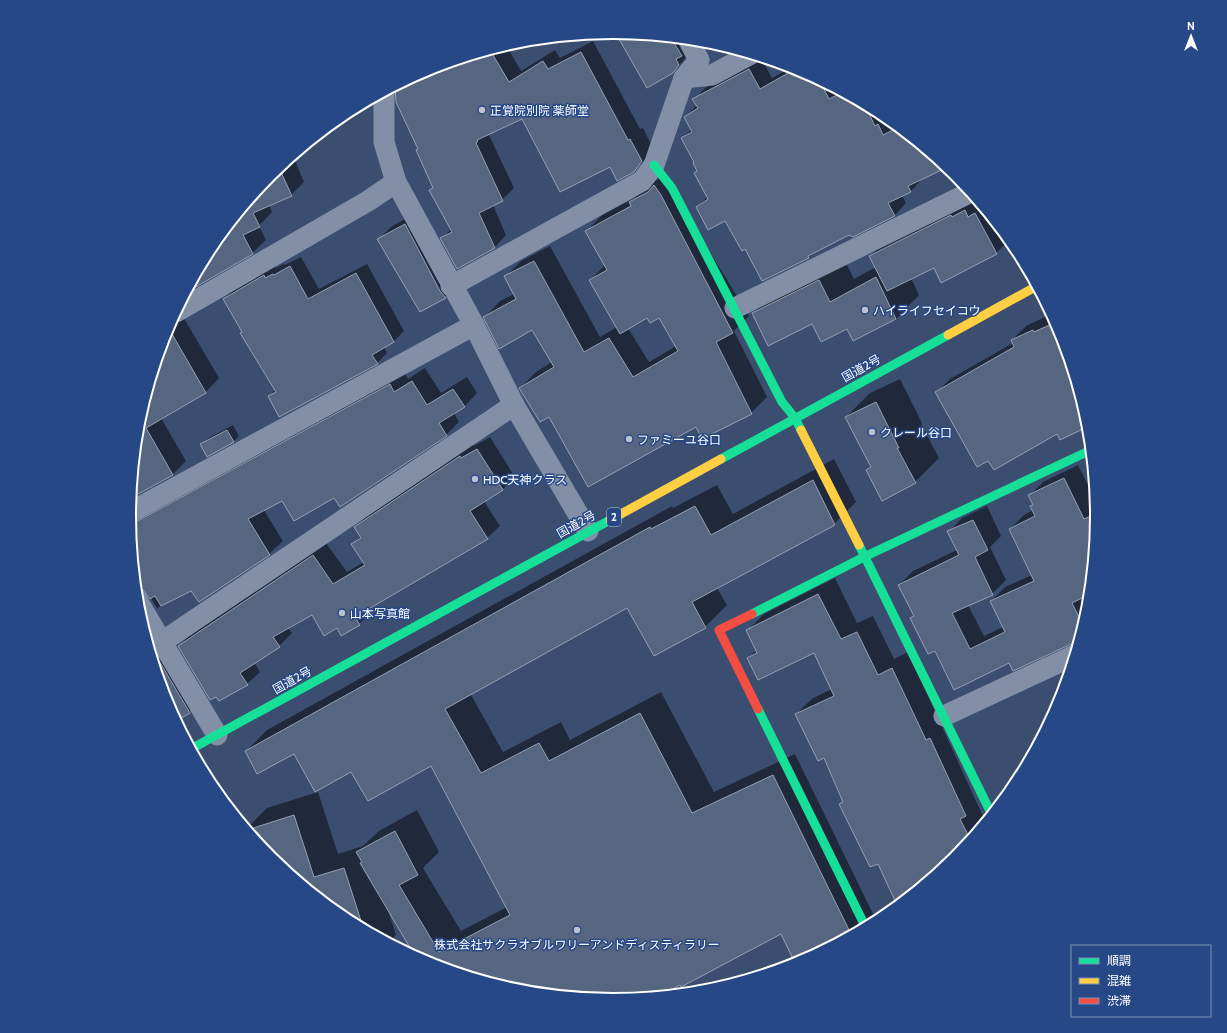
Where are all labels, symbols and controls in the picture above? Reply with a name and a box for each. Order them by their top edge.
north arrow [1171,16,1211,56]
text: N [1187,19,1195,33]
place label: 正覚院別院 薬師堂 [490,103,589,118]
marker: 正覚院別院 薬師堂 [477,105,487,115]
place label: ハイライフセイコウ [873,303,980,318]
marker: ハイライフセイコウ [860,305,870,315]
street label: 国道2号 [839,351,883,385]
place label: クレール谷口 [880,425,952,440]
marker: クレール谷口 [867,427,877,437]
place label: ファミーユ谷口 [637,432,721,447]
marker: ファミーユ谷口 [624,434,634,444]
place label: HDC天神クラス [483,472,567,487]
marker: HDC天神クラス [470,474,480,484]
street label: 国道2号 [554,507,598,541]
road number: 2 [607,508,621,526]
place label: 山本写真館 [350,606,410,621]
marker: 山本写真館 [337,608,347,618]
street label: 国道2号 [270,663,314,697]
marker: 株式会社サクラオブルワリーアンドディスティラリー [572,925,582,935]
place label: 株式会社サクラオブルワリーアンドディスティラリー [434,937,720,952]
legend [1071,945,1211,1017]
text: 順調 [1107,953,1131,968]
text: 混雑 [1107,973,1131,988]
text: 渋滞 [1107,993,1131,1008]

